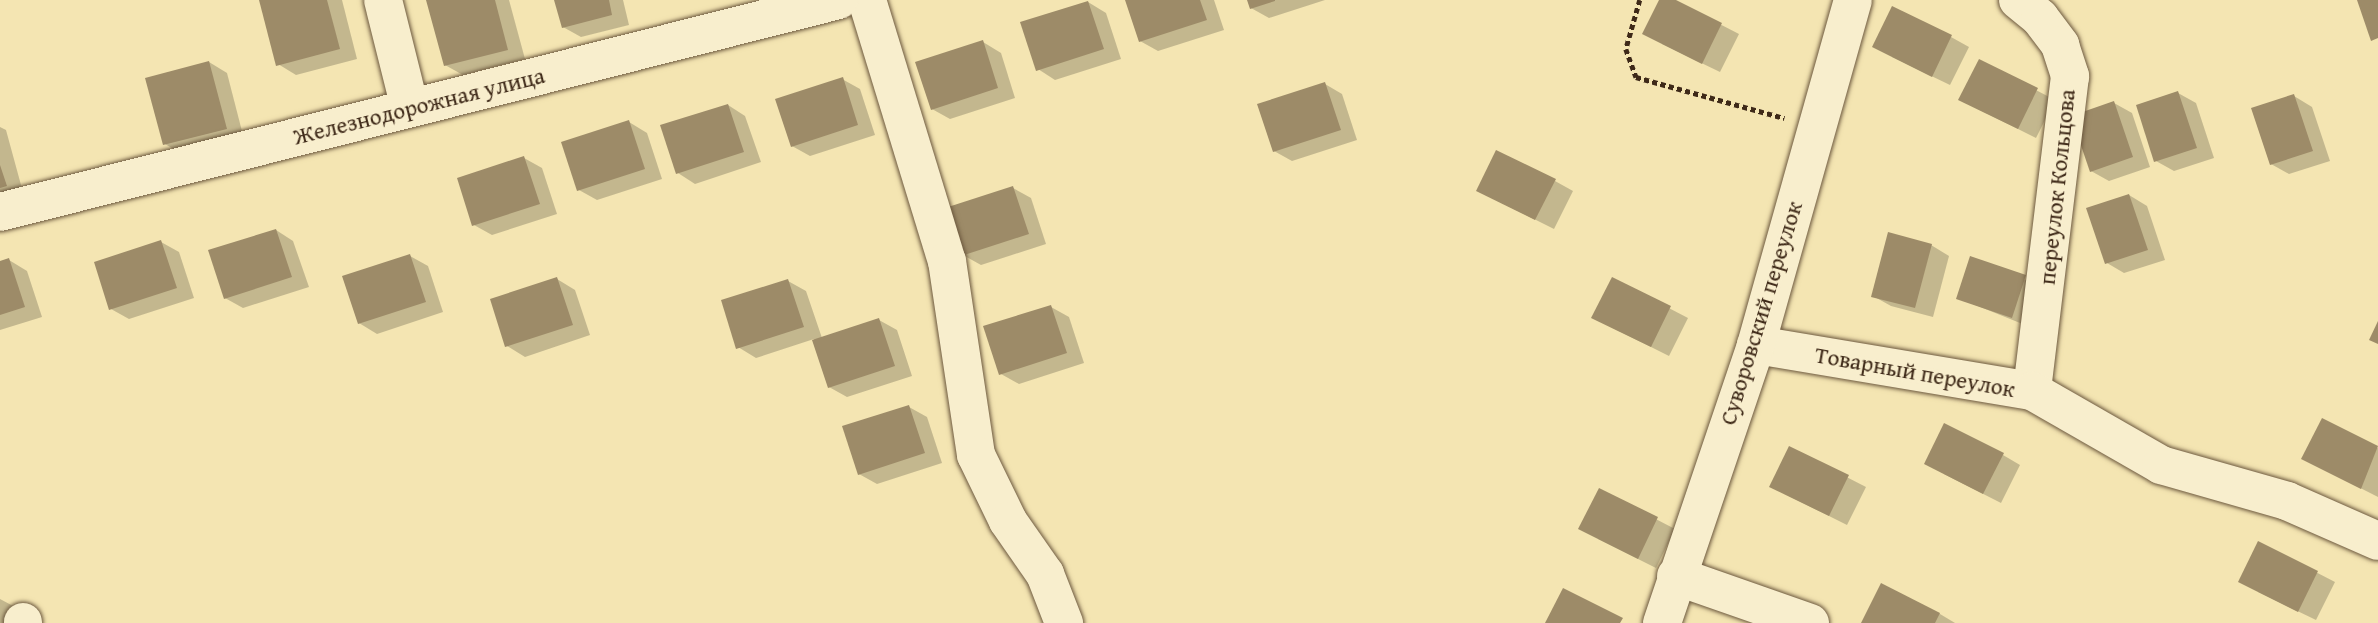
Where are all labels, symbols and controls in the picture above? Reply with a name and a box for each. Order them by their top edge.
street label: Железнодорожная улица [290,61,548,151]
street label: переулок Кольцова [2033,88,2081,286]
street label: Суворовский переулок [1714,198,1808,428]
street label: Товарный переулок [1813,341,2017,403]

